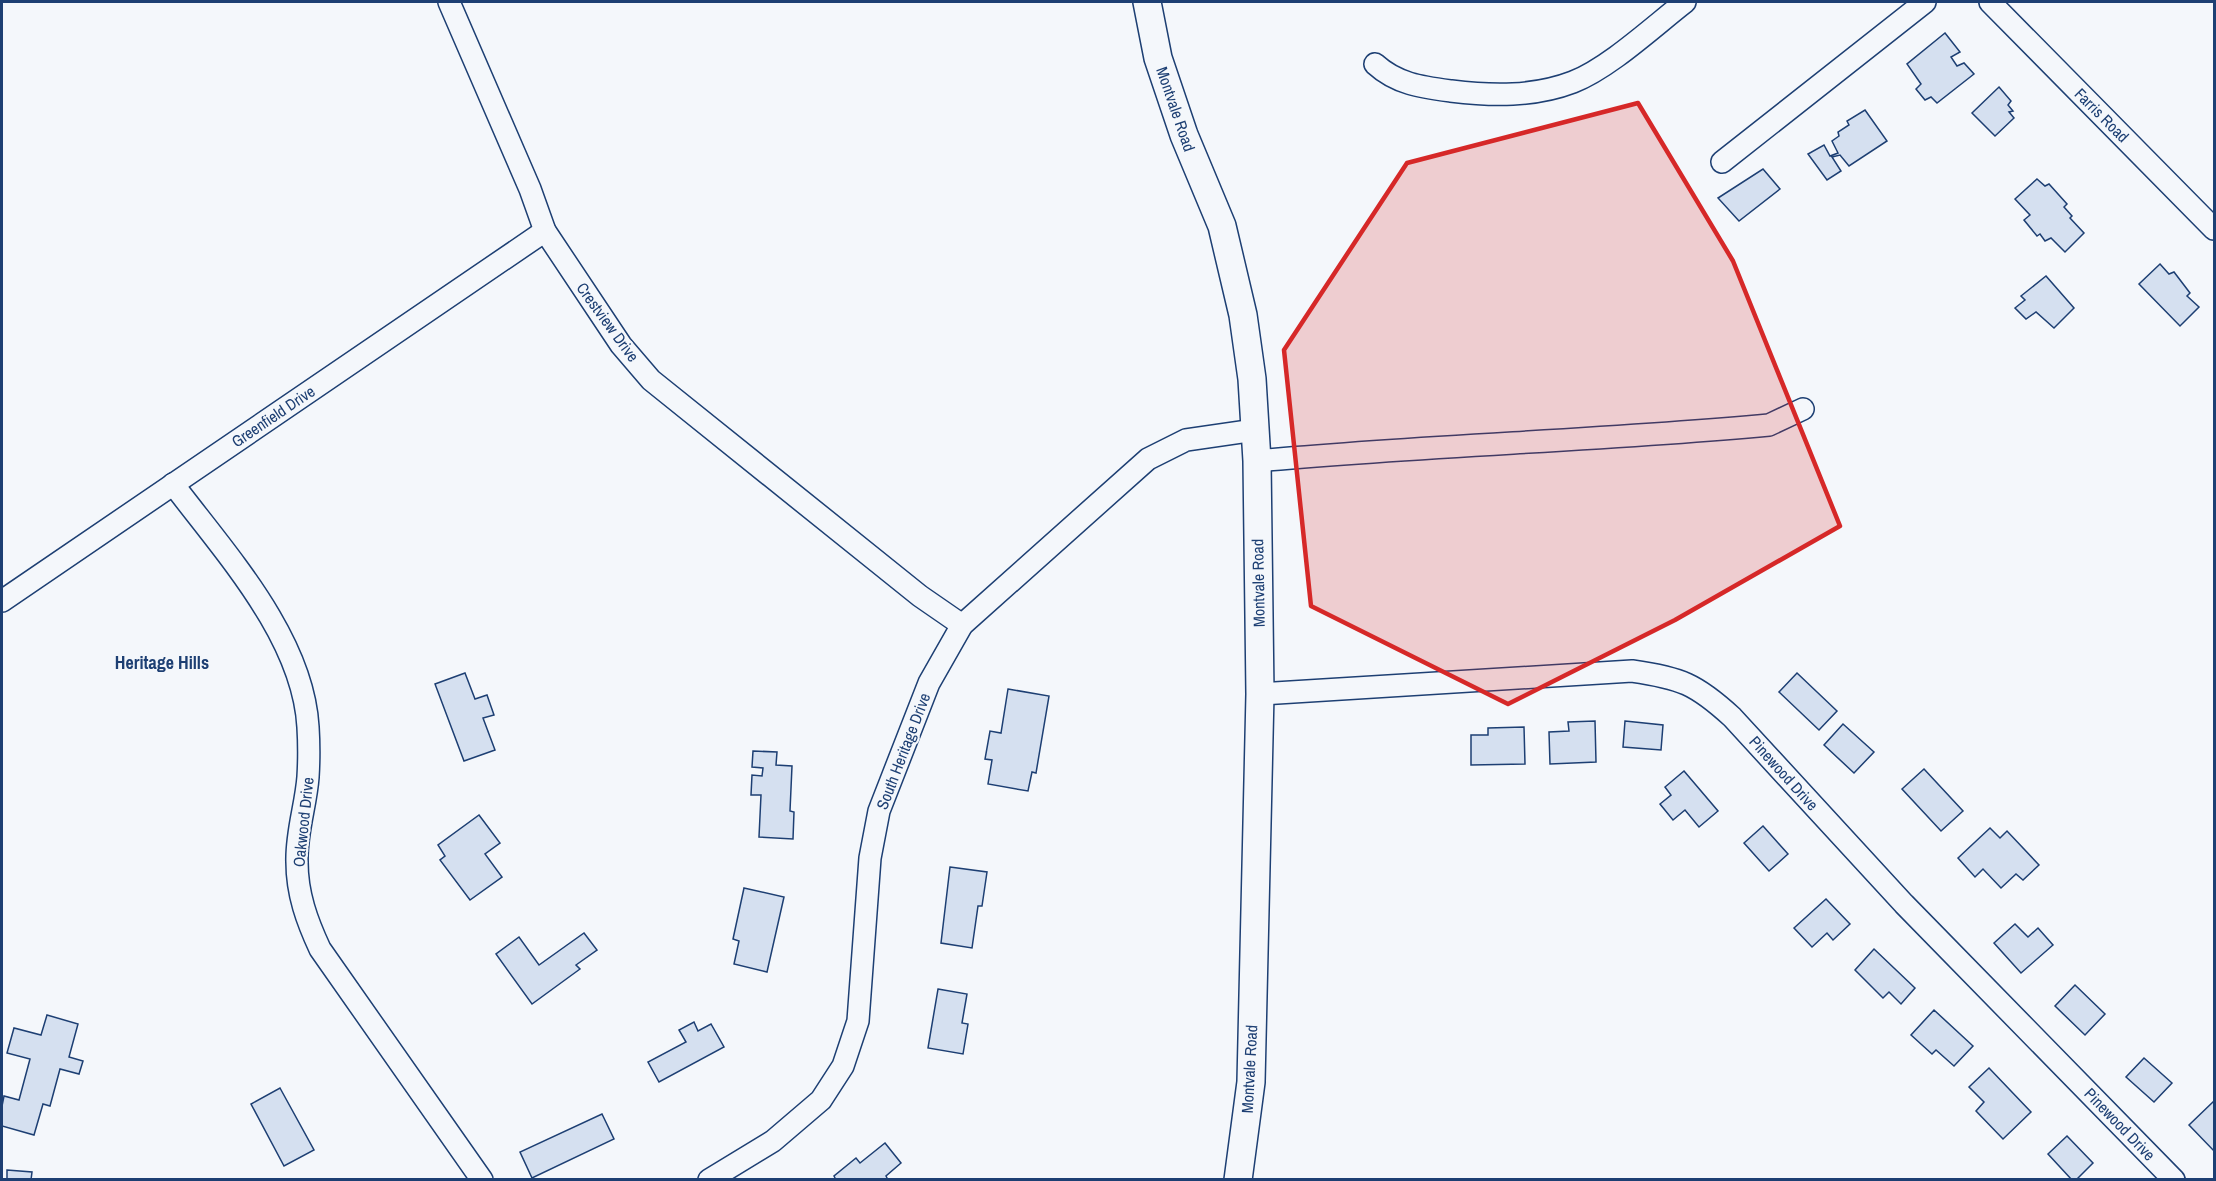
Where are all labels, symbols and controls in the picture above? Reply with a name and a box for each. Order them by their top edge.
street label: Montvale Road [1151,64,1201,154]
street label: Farris Road [2070,83,2134,147]
street label: Crestview Drive [572,278,644,366]
street label: Greenfield Drive [227,380,319,452]
street label: Montvale Road [1246,539,1270,627]
district label: Heritage Hills [115,650,209,675]
street label: South Heritage Drive [871,690,935,812]
street label: Pinewood Drive [1745,731,1823,815]
street label: Oakwood Drive [287,776,319,868]
street label: Montvale Road [1236,1024,1262,1114]
street label: Pinewood Drive [2080,1083,2160,1165]

